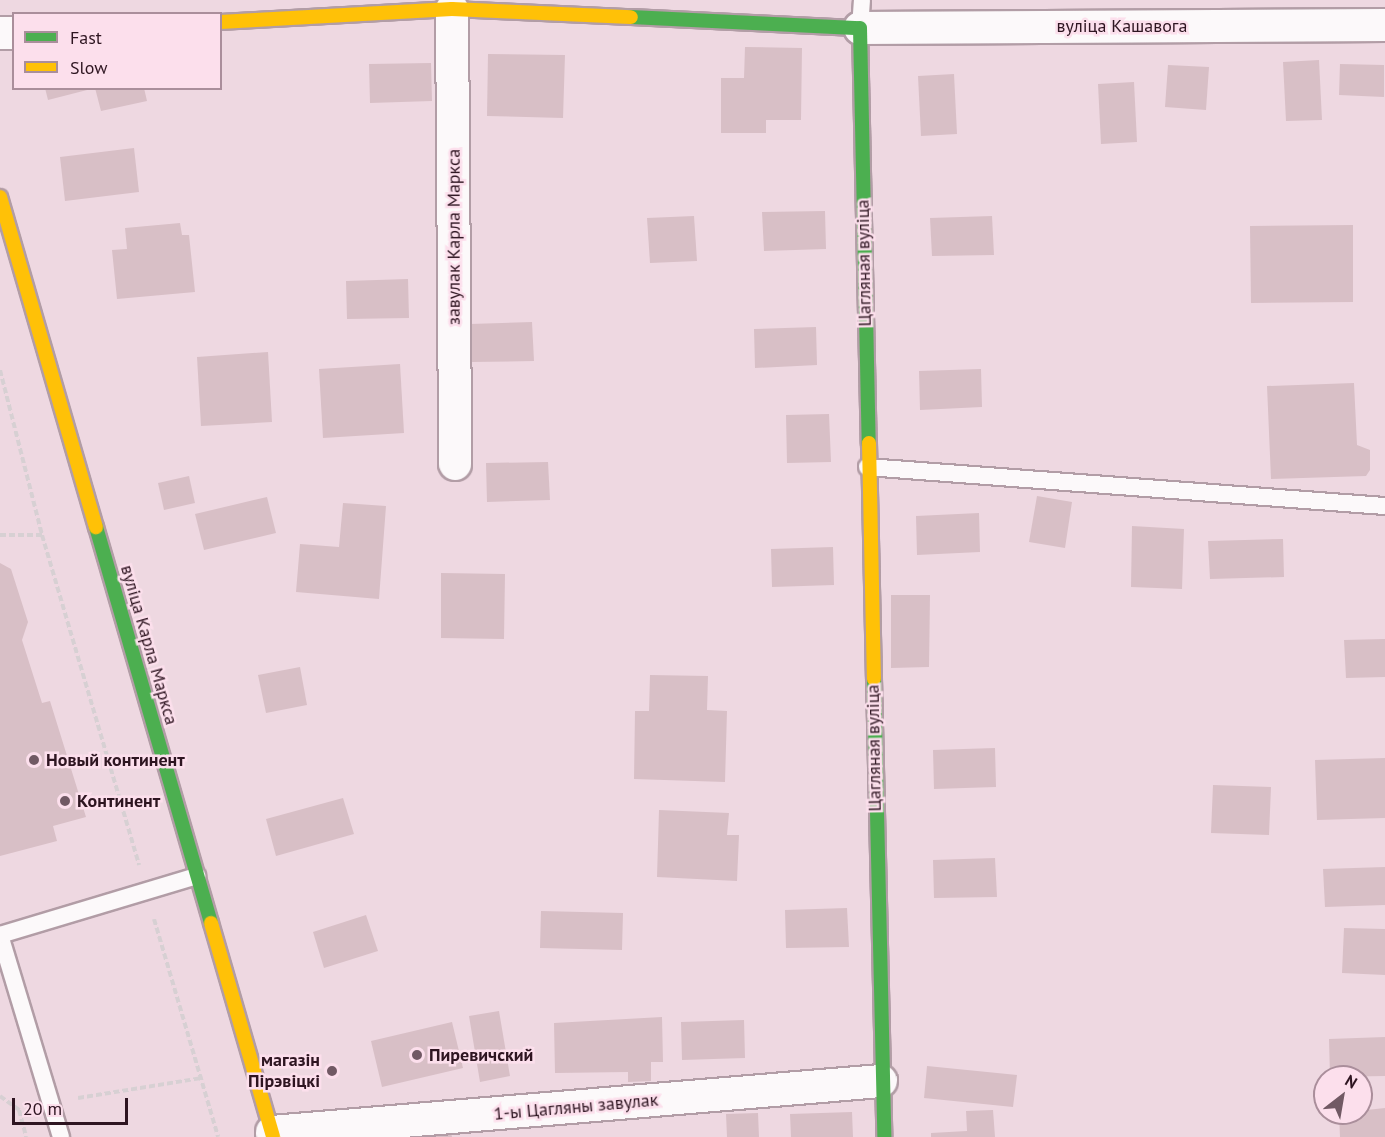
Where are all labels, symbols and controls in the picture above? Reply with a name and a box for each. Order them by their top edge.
legend [12,12,222,90]
street label: вуліца Кашавога [1057,15,1187,37]
text: Fast [70,26,102,49]
text: Slow [70,56,108,79]
street label: завулак Карла Маркса [443,149,465,325]
street label: Цагляная вуліца [852,199,876,327]
street label: вуліца Карла Маркса [116,563,182,727]
street label: Цагляная вуліца [862,684,886,812]
place label: Новый континент [46,749,185,771]
marker: Новый континент [27,753,41,767]
place label: Континент [77,790,160,812]
marker: Континент [58,794,72,808]
place label: Пиревичский [429,1044,533,1066]
marker: Пиревичский [410,1048,424,1062]
place label: магазін Пірэвіцкі [248,1050,320,1092]
marker: магазін Пірэвіцкі [325,1064,339,1078]
north arrow [1313,1065,1373,1125]
text: N [1342,1070,1361,1093]
scale bar [15,1086,130,1124]
street label: 1-ы Цагляны завулак [493,1089,659,1125]
text: 20 m [23,1097,62,1120]

